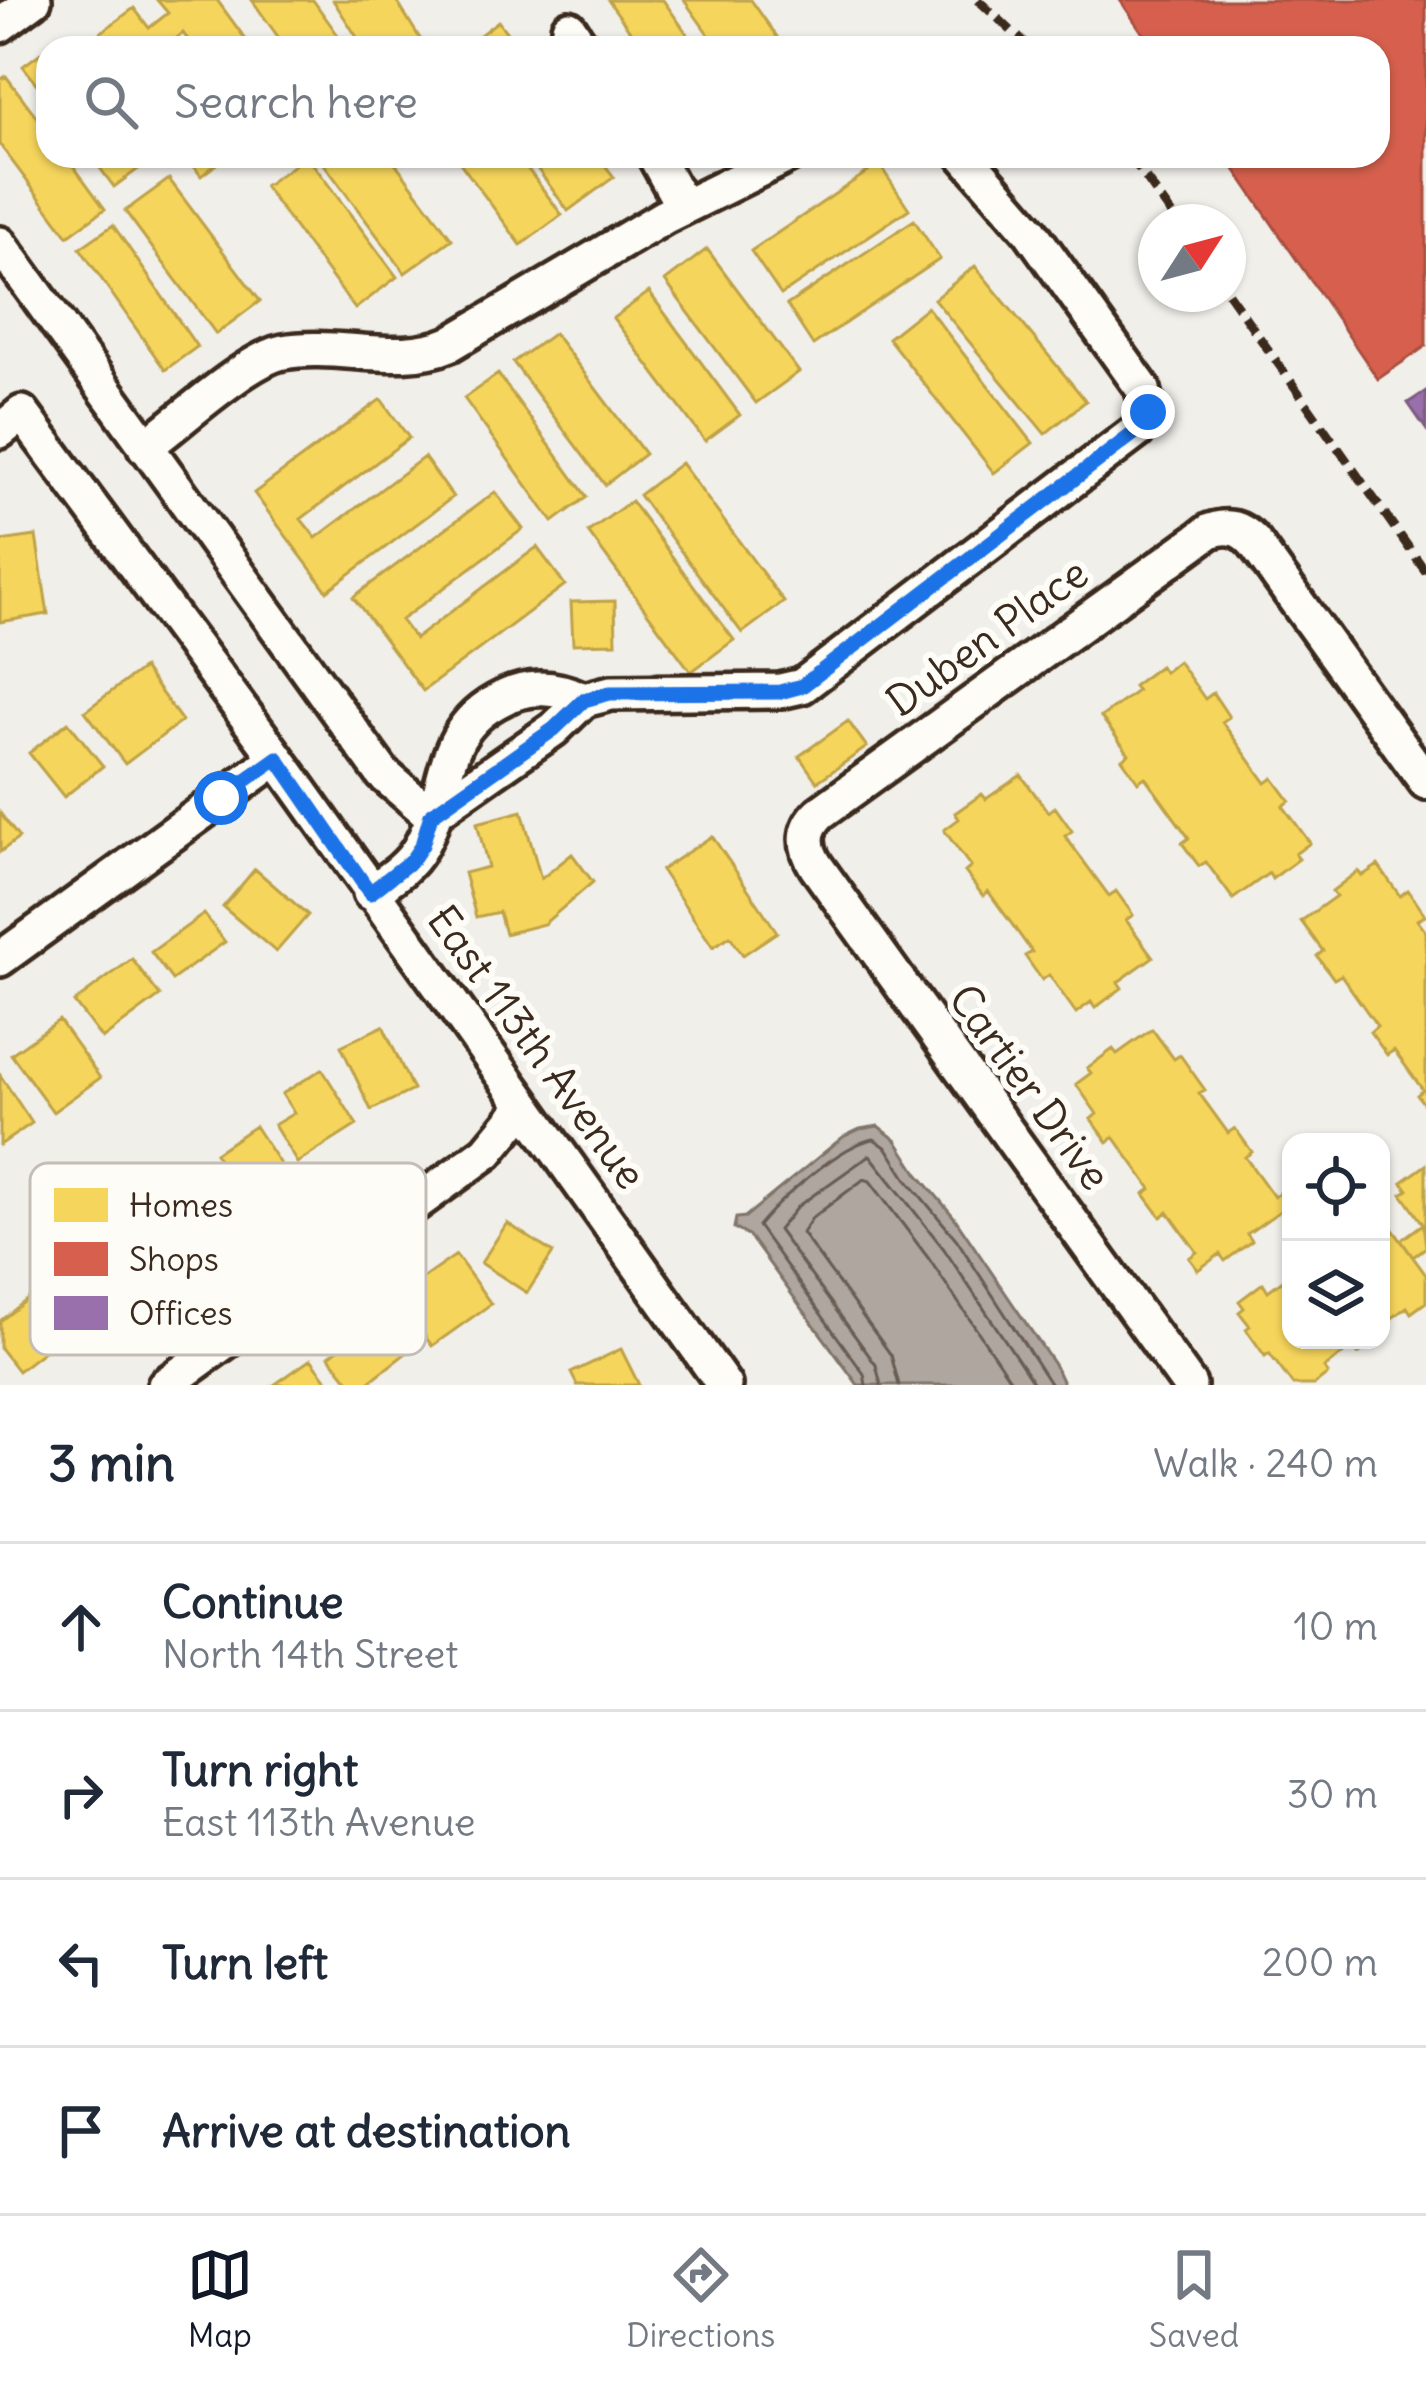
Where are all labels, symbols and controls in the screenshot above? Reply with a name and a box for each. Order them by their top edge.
search box [36,36,1390,168]
icon: search [78,69,144,135]
text: Search here [174,74,418,130]
north arrow [1138,204,1246,312]
route end [1121,385,1175,439]
street label: Duben Place [876,547,1098,727]
route start [194,771,248,825]
street label: East 113th Avenue [417,895,657,1199]
street label: Cartier Drive [938,974,1122,1200]
map controls [1282,1133,1390,1349]
button: locate [1282,1133,1390,1241]
legend [30,1163,426,1355]
text: Homes [129,1184,233,1226]
text: Shops [129,1238,219,1280]
button: layers [1282,1241,1390,1349]
text: Offices [129,1292,233,1334]
text: 3 min [48,1431,175,1495]
text: Walk · 240 m [1153,1439,1378,1488]
text: Continue [162,1574,344,1630]
icon: ahead [48,1594,114,1660]
text: 10 m [1293,1602,1378,1651]
text: North 14th Street [162,1630,458,1679]
text: Turn right [162,1742,358,1798]
icon: right [48,1762,114,1828]
text: 30 m [1287,1770,1378,1819]
text: East 113th Avenue [162,1798,476,1847]
icon: left [48,1930,114,1996]
text: Turn left [162,1935,328,1991]
text: 200 m [1262,1938,1378,1987]
icon: arrive [48,2098,114,2164]
text: Arrive at destination [162,2103,571,2159]
tab: Map [187,2242,253,2356]
tab: Directions [626,2242,775,2356]
tab: Saved [1149,2242,1239,2356]

